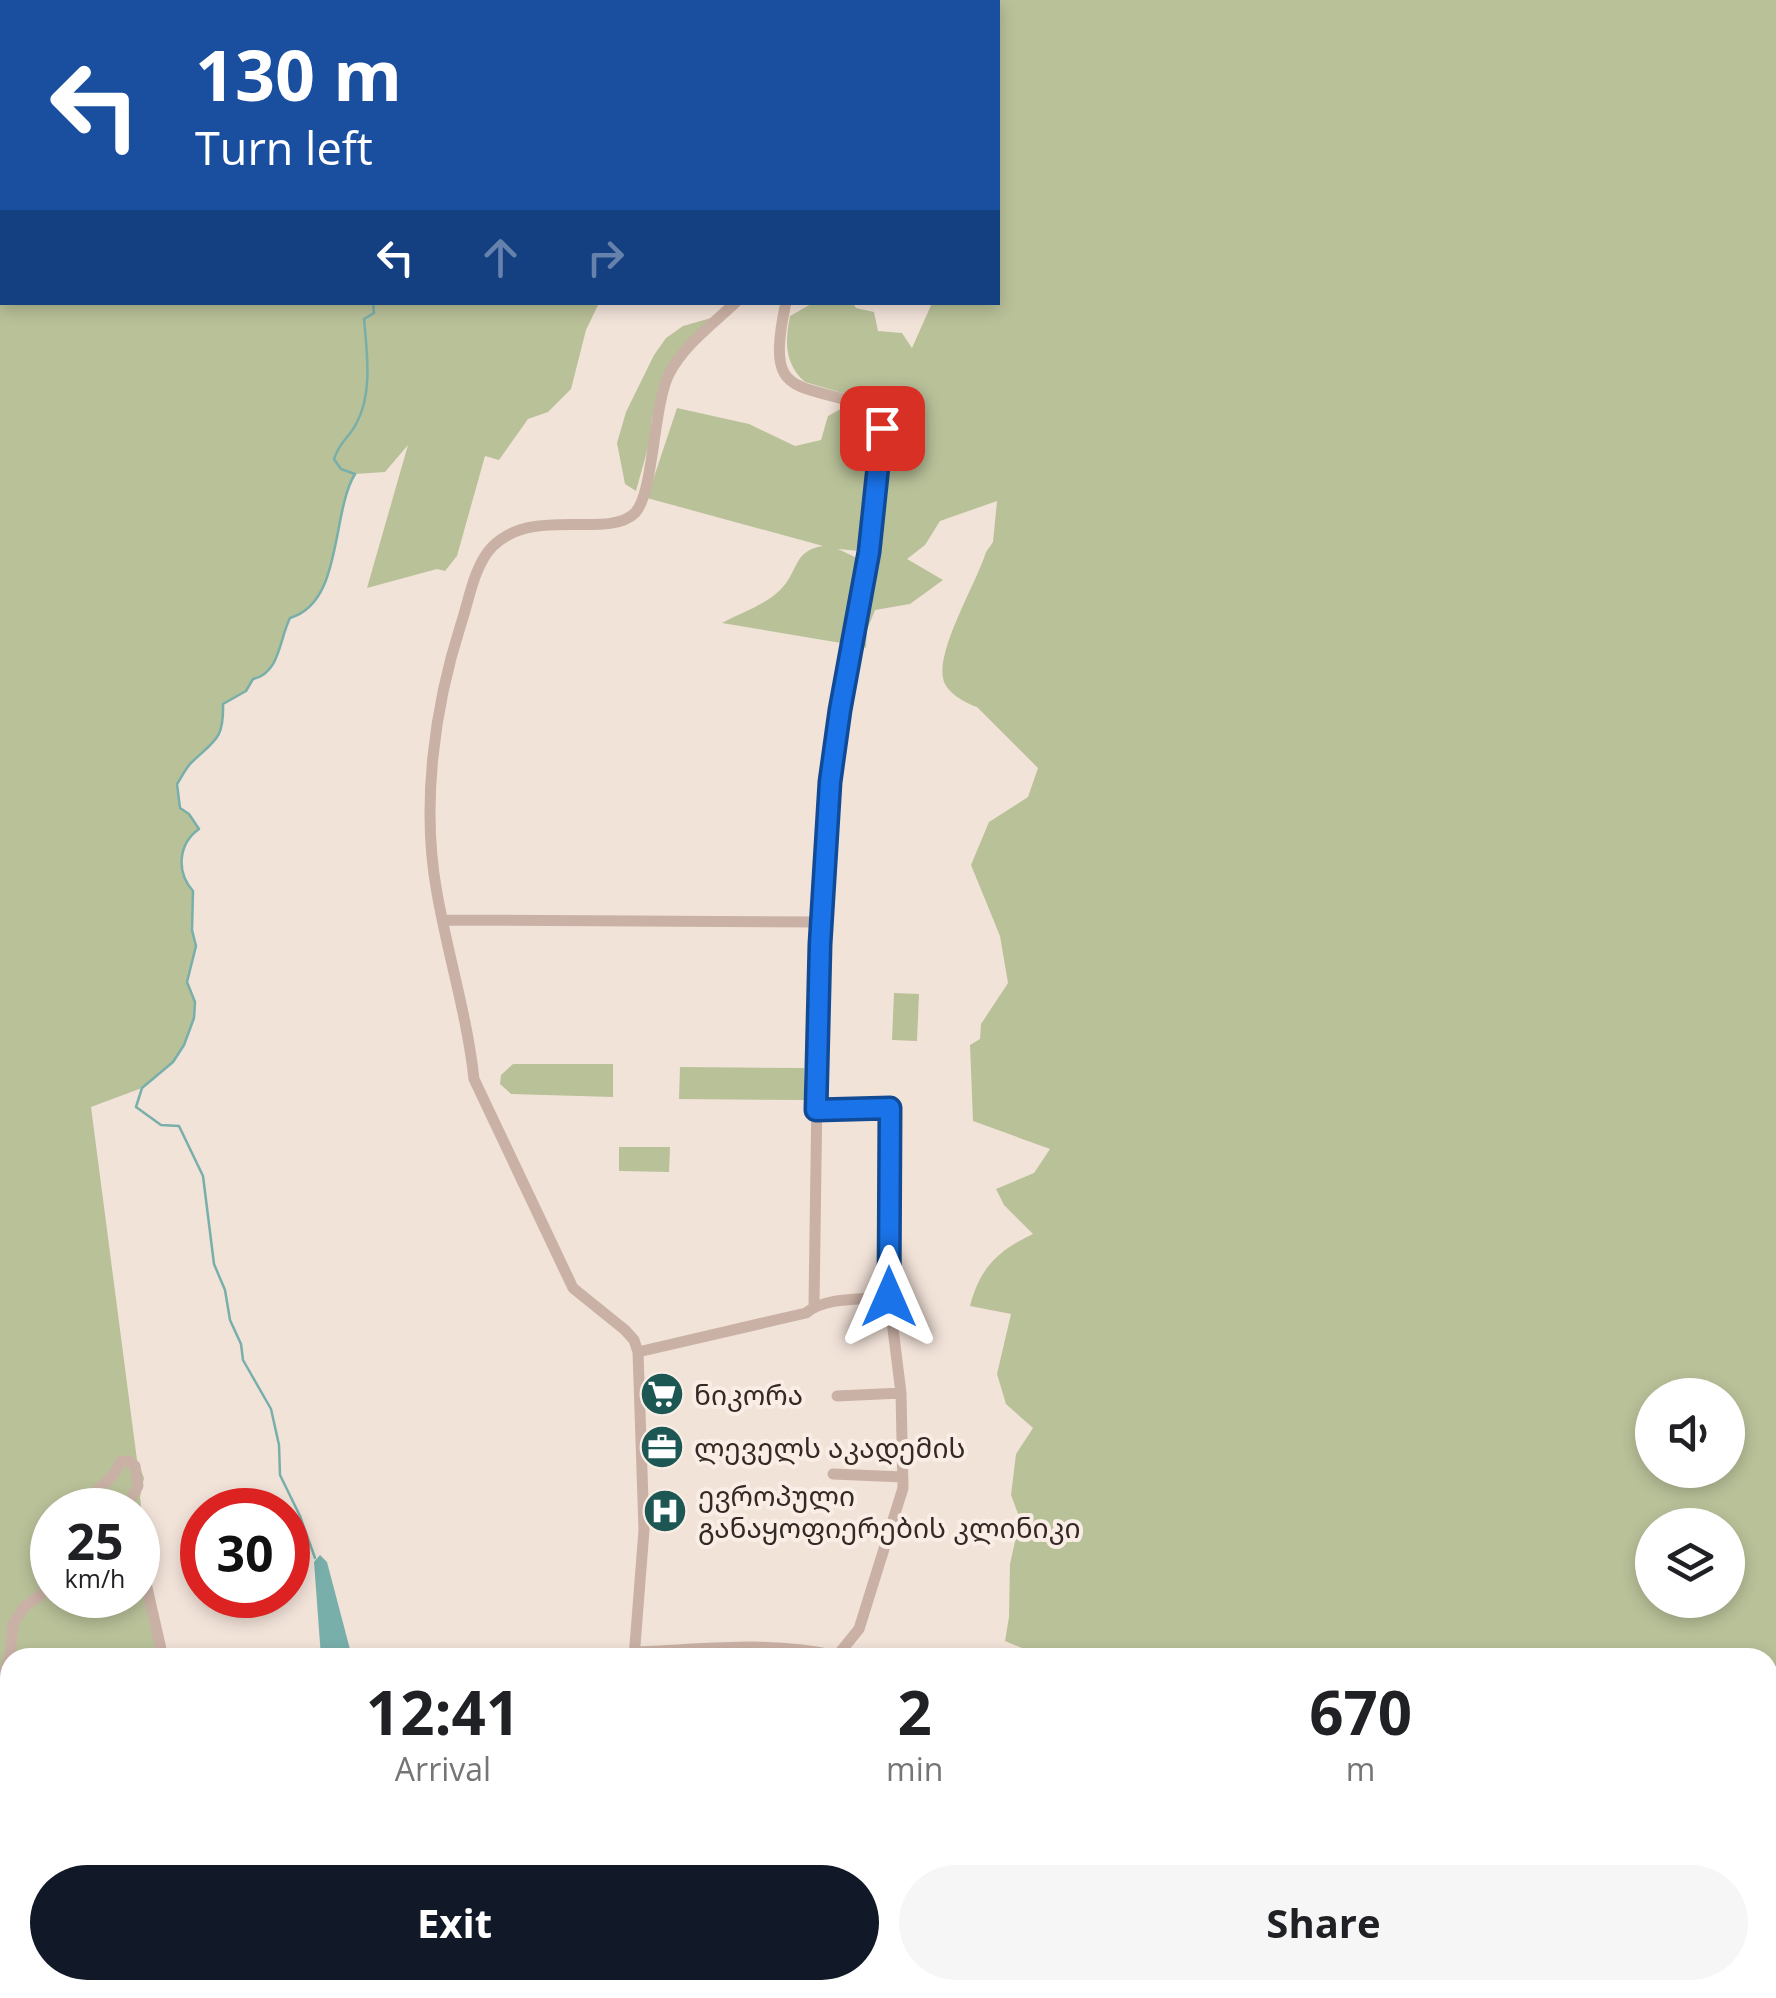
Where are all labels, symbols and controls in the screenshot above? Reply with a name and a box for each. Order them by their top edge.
text: 130 m [195,26,402,122]
icon: left [30,40,160,170]
text: Turn left [195,117,373,178]
icon: left [368,230,423,285]
icon: ahead [473,230,528,285]
icon: right [578,230,633,285]
pin [840,386,925,471]
icon: arrive [855,401,910,456]
position arrow [837,1245,941,1349]
supermarket icon: ნიკორა [639,1371,685,1417]
place label: ნიკორა [694,1375,803,1413]
map controls [1635,1378,1745,1618]
button: sound [1635,1378,1745,1488]
office icon: ლეველს აკადემის [639,1424,685,1470]
place label: ლეველს აკადემის [694,1428,966,1466]
place label: ევროპული განაყოფიერების კლინიკი [698,1476,1081,1546]
speed limit sign: 30 [180,1488,310,1618]
hospital icon: ევროპული განაყოფიერების კლინიკი [642,1488,688,1534]
text: 25 [66,1507,124,1575]
button: layers [1635,1508,1745,1618]
text: km/h [65,1561,125,1595]
text: 12:41 [366,1671,520,1753]
text: 2 [898,1671,932,1753]
text: 670 [1309,1671,1412,1753]
text: Arrival [395,1747,491,1790]
text: min [886,1747,943,1790]
text: m [1346,1747,1375,1790]
button: Exit [30,1865,879,1980]
button: Share [899,1865,1748,1980]

